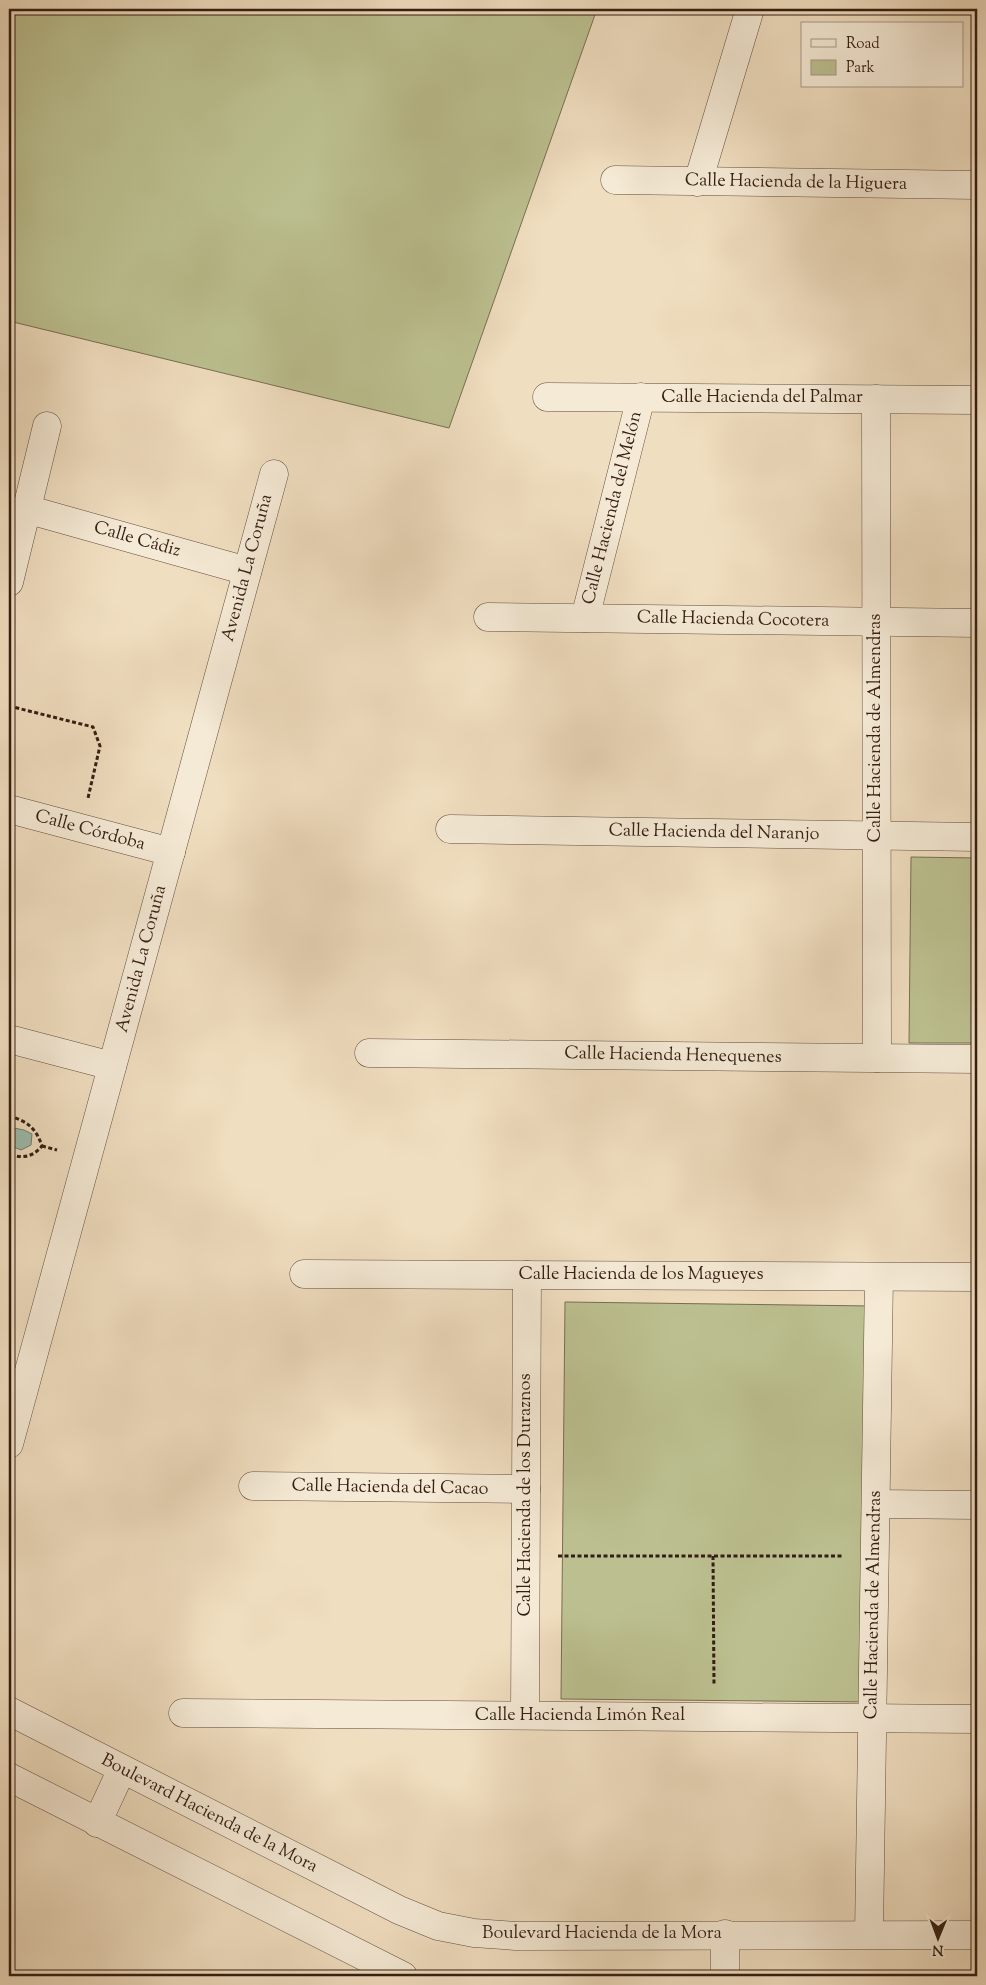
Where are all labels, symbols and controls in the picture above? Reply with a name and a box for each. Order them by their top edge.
legend [801,22,964,88]
text: Road [846,34,880,55]
text: Park [846,58,875,79]
street label: Calle Hacienda de la Higuera [685,168,907,198]
street label: Calle Hacienda del Palmar [661,385,863,411]
street label: Calle Hacienda del Melón [576,408,650,607]
street label: Avenida La Coruña [216,491,280,645]
street label: Calle Cádiz [91,515,184,565]
street label: Calle Hacienda Cocotera [636,605,830,635]
street label: Calle Hacienda de Almendras [863,614,889,842]
street label: Calle Córdoba [32,804,148,858]
street label: Calle Hacienda del Naranjo [608,818,820,848]
street label: Avenida La Coruña [110,882,174,1036]
street label: Calle Hacienda Henequenes [564,1041,782,1071]
street label: Calle Hacienda de los Magueyes [519,1262,763,1288]
street label: Calle Hacienda de los Duraznos [513,1374,539,1616]
street label: Calle Hacienda del Cacao [291,1473,489,1503]
street label: Calle Hacienda de Almendras [859,1490,889,1720]
street label: Calle Hacienda Limón Real [475,1703,685,1729]
street label: Boulevard Hacienda de la Mora [96,1748,322,1880]
north arrow [914,1912,964,1962]
street label: Boulevard Hacienda de la Mora [482,1921,722,1947]
text: N [932,1939,944,1959]

